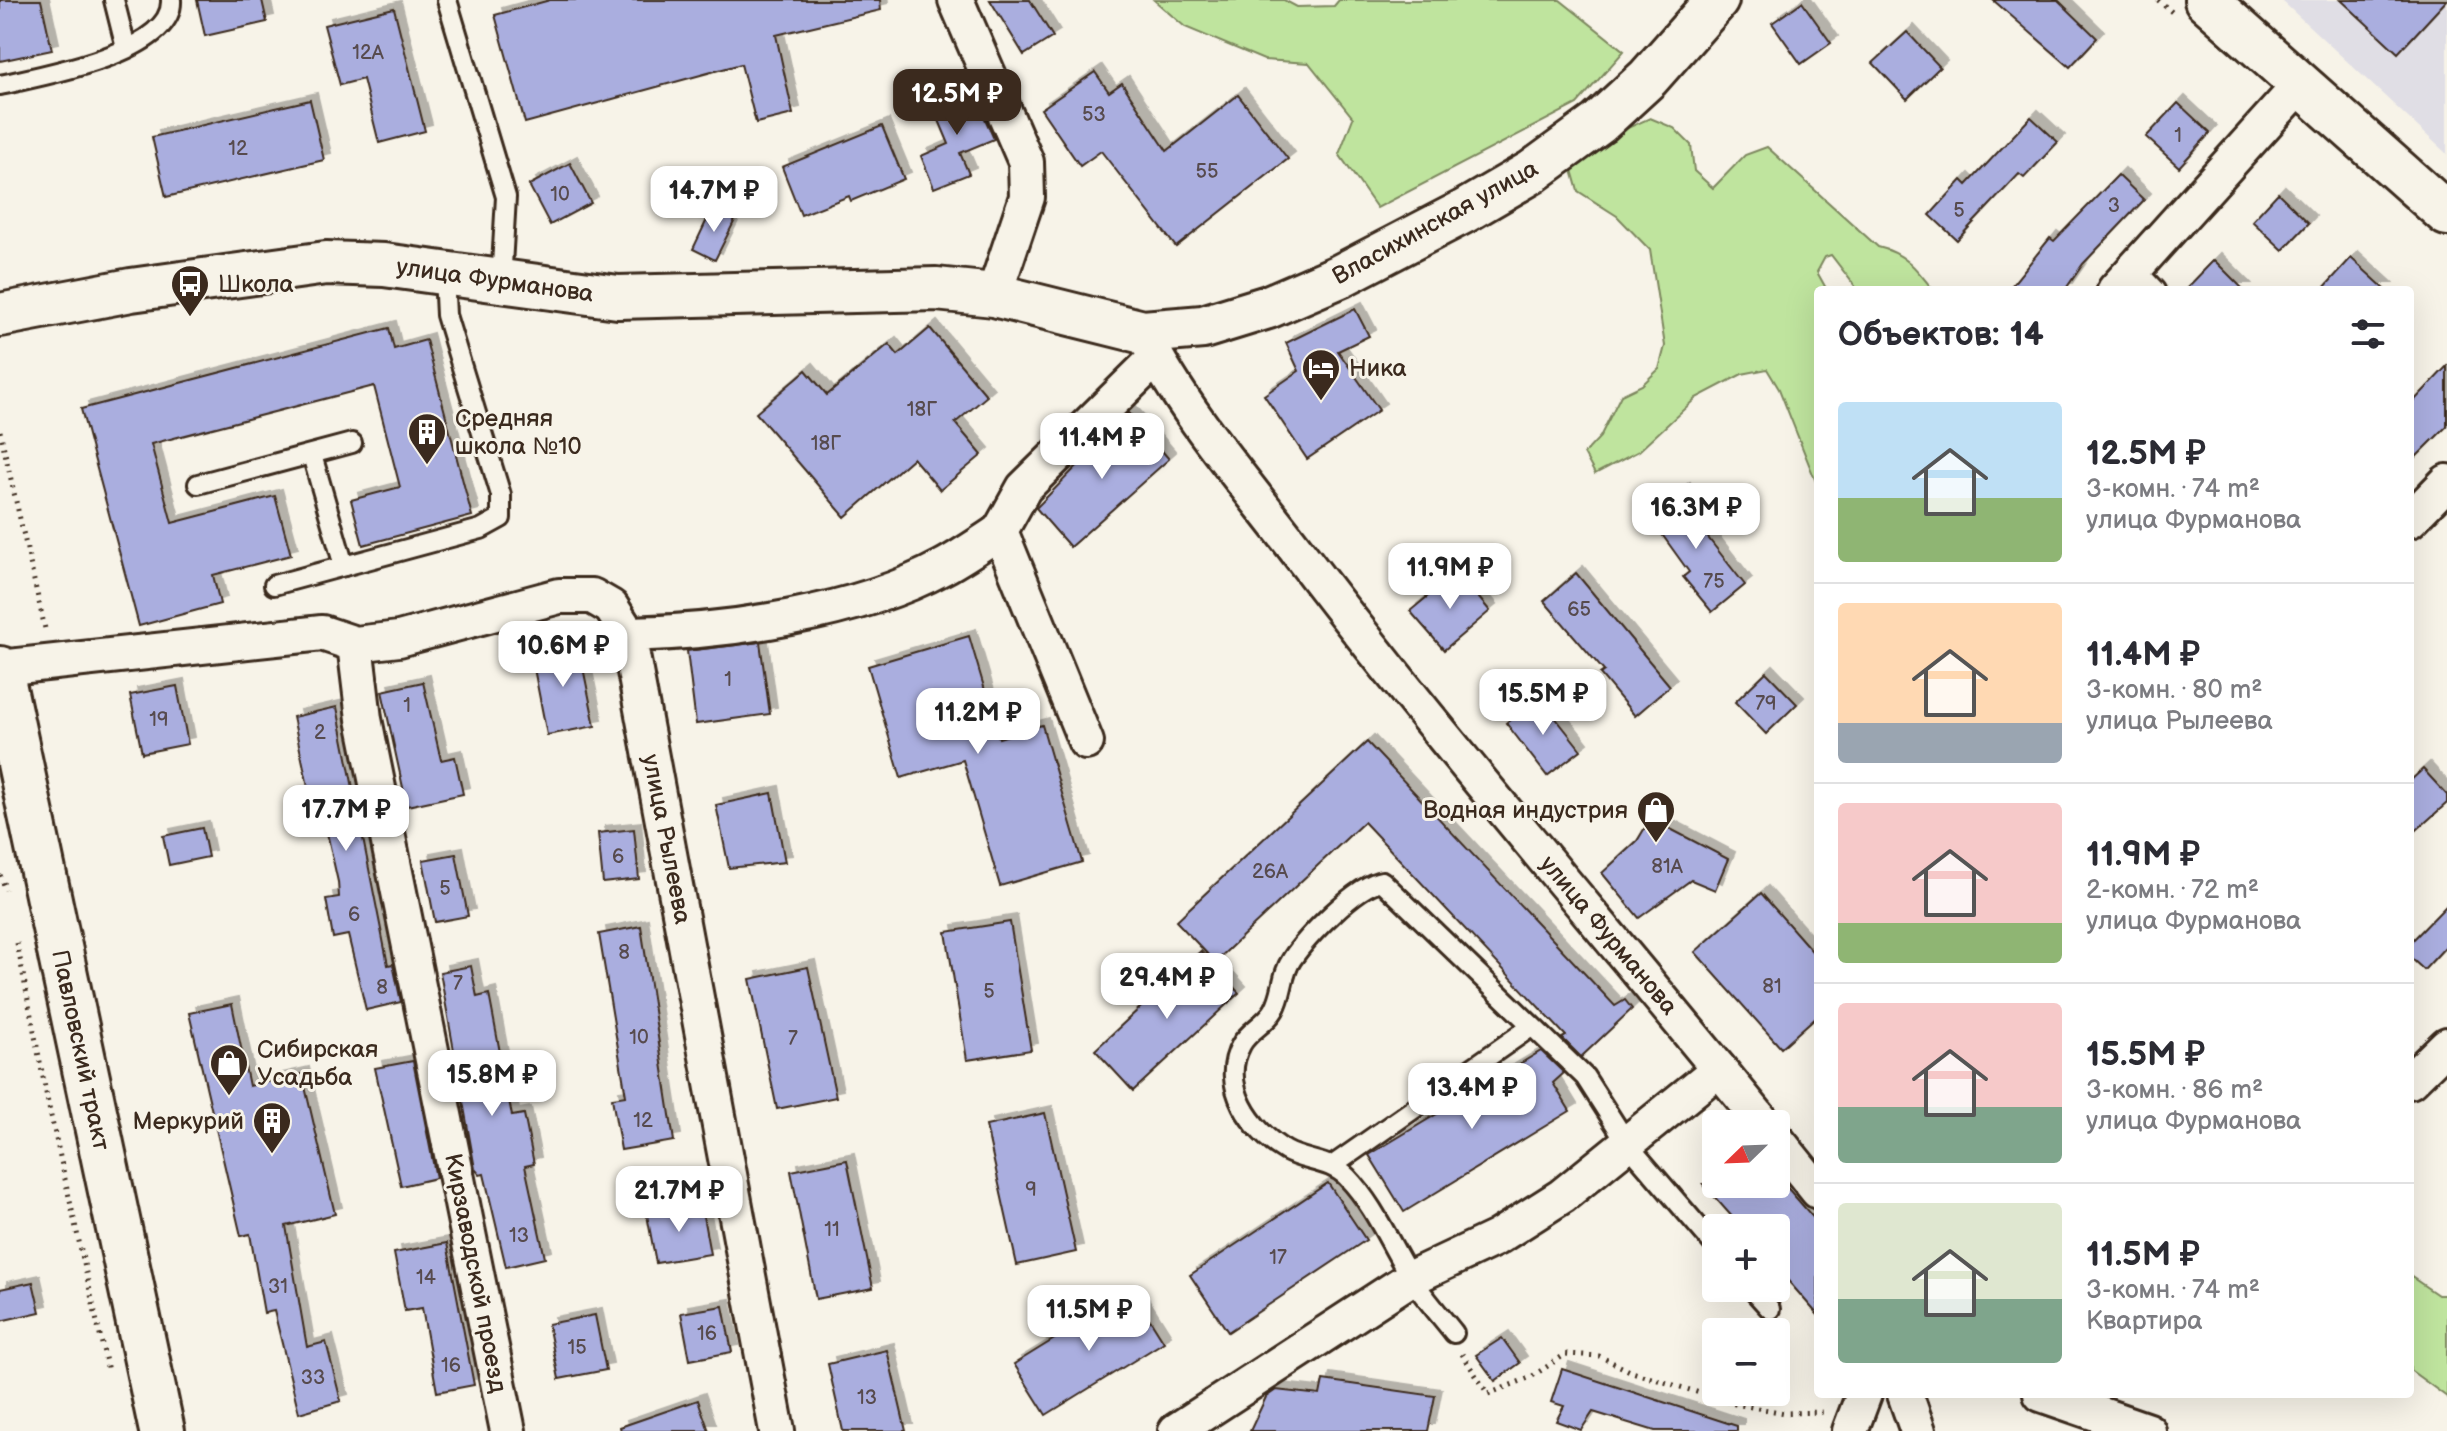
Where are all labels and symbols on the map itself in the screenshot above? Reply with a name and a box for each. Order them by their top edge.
house number: 12А [352,41,385,65]
pin: 12.5M ₽ [883,69,1031,137]
house number: 53 [1082,103,1106,127]
house number: 1 [2174,124,2182,148]
house number: 12 [228,137,248,161]
street label: Власихинская улица [1327,154,1543,291]
house number: 55 [1196,160,1218,184]
pin: 14.7M ₽ [640,166,788,234]
house number: 10 [550,183,570,207]
house number: 3 [2108,194,2120,218]
house number: 5 [1953,199,1965,223]
street label: улица Фурманова [394,252,595,309]
bus stop icon: Школа [169,263,211,318]
place label: Школа [218,270,294,299]
hotel icon: Ника [1300,347,1342,402]
place label: Ника [1349,354,1407,383]
house number: 18Г [907,398,937,422]
place label: Средняя школа №10 [455,404,582,461]
building icon: Средняя школа №10 [406,411,448,466]
pin: 11.4M ₽ [1028,413,1176,481]
house number: 18Г [811,432,841,456]
pin: 16.3M ₽ [1622,483,1770,551]
pin: 11.9M ₽ [1376,543,1524,611]
house number: 75 [1703,570,1725,594]
house number: 65 [1567,598,1591,622]
pin: 10.6M ₽ [489,621,637,689]
house number: 1 [724,668,732,692]
pin: 15.5M ₽ [1469,669,1617,737]
pin: 11.2M ₽ [904,688,1052,756]
house number: 79 [1755,692,1777,716]
house number: 1 [403,694,411,718]
house number: 19 [149,708,169,732]
house number: 2 [314,721,326,745]
street label: улица Рылеева [636,752,697,926]
pin: 17.7M ₽ [272,785,420,853]
shop icon: Водная индустрия [1635,789,1677,844]
place label: Водная индустрия [1423,796,1628,825]
house number: 6 [612,845,624,869]
street label: улица Фурманова [1534,850,1684,1021]
house number: 81А [1651,855,1684,879]
house number: 26А [1252,860,1289,884]
house number: 5 [439,877,451,901]
house number: 6 [348,903,360,927]
house number: 8 [618,941,630,965]
street label: Павловский тракт [45,947,116,1153]
pin: 29.4M ₽ [1093,953,1241,1021]
house number: 7 [453,972,463,996]
house number: 81 [1762,975,1782,999]
house number: 8 [376,976,388,1000]
house number: 5 [983,980,995,1004]
house number: 10 [629,1026,649,1050]
house number: 7 [788,1027,798,1051]
place label: Сибирская Усадьба [257,1035,378,1092]
shop icon: Сибирская Усадьба [208,1042,250,1097]
pin: 15.8M ₽ [418,1050,566,1118]
pin: 13.4M ₽ [1398,1063,1546,1131]
building icon: Меркурий [251,1100,293,1155]
place label: Меркурий [133,1107,244,1136]
house number: 12 [633,1109,653,1133]
north arrow [1702,1110,1790,1198]
street label: Кирзаводской проезд [438,1151,513,1396]
pin: 21.7M ₽ [605,1166,753,1234]
house number: 9 [1025,1178,1037,1202]
house number: 11 [824,1218,840,1242]
house number: 13 [509,1224,529,1248]
house number: 17 [1269,1246,1287,1270]
house number: 14 [416,1266,436,1290]
house number: 31 [268,1275,288,1299]
pin: 11.5M ₽ [1015,1285,1163,1353]
house number: 16 [697,1322,717,1346]
house number: 15 [567,1336,587,1360]
house number: 16 [441,1354,461,1378]
house number: 33 [301,1366,325,1390]
house number: 13 [857,1386,877,1410]

